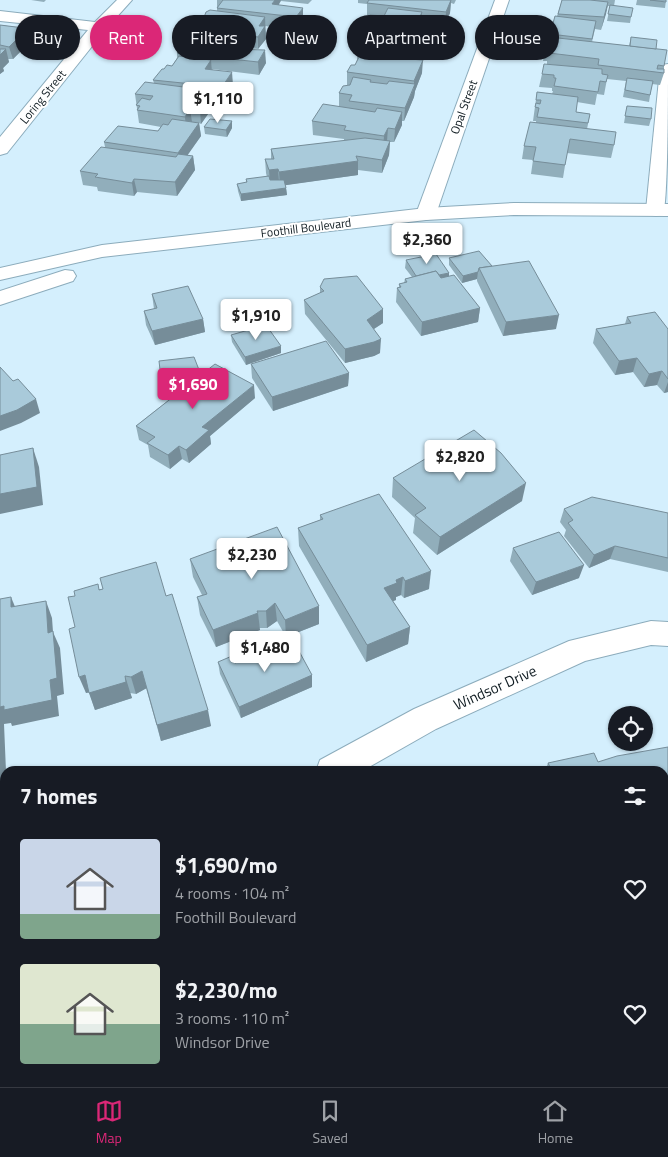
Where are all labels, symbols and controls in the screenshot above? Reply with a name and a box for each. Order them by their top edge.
chip: Buy [15,15,80,60]
chip: Rent [90,15,162,60]
chip: Filters [172,15,256,60]
chip: New [266,15,337,60]
chip: Apartment [347,15,465,60]
chip: House [475,15,559,60]
street label: Loring Street [15,65,71,128]
street label: Opal Street [445,76,482,137]
pin: $1,110 [177,82,259,124]
text: $1,110 [193,86,243,110]
street label: Foothill Boulevard [260,213,352,242]
pin: $2,360 [386,222,468,265]
text: $2,360 [402,227,452,251]
pin: $1,910 [215,298,297,341]
text: $1,910 [231,303,281,327]
pin: $1,690 [152,368,234,410]
text: $1,690 [168,372,218,396]
pin: $2,820 [419,440,501,482]
text: $2,820 [435,444,485,468]
pin: $2,230 [211,538,293,580]
text: $2,230 [227,542,277,566]
pin: $1,480 [224,630,306,673]
text: $1,480 [240,635,290,659]
street label: Windsor Drive [450,659,540,716]
map controls [608,706,653,751]
button: locate [608,706,653,751]
text: 7 homes [20,780,97,812]
icon: filters [621,782,649,810]
text: $1,690/mo [175,849,277,881]
icon: home [60,859,120,919]
icon: heart [621,875,649,903]
text: 4 rooms · 104 m² [175,881,289,905]
text: Foothill Boulevard [175,905,296,929]
text: $2,230/mo [175,974,277,1006]
icon: home [60,984,120,1044]
icon: heart [621,1000,649,1028]
text: 3 rooms · 110 m² [175,1006,289,1030]
text: Windsor Drive [175,1030,270,1054]
tab: Map [95,1097,123,1148]
tab: Saved [312,1097,348,1148]
tab: Home [538,1097,573,1148]

